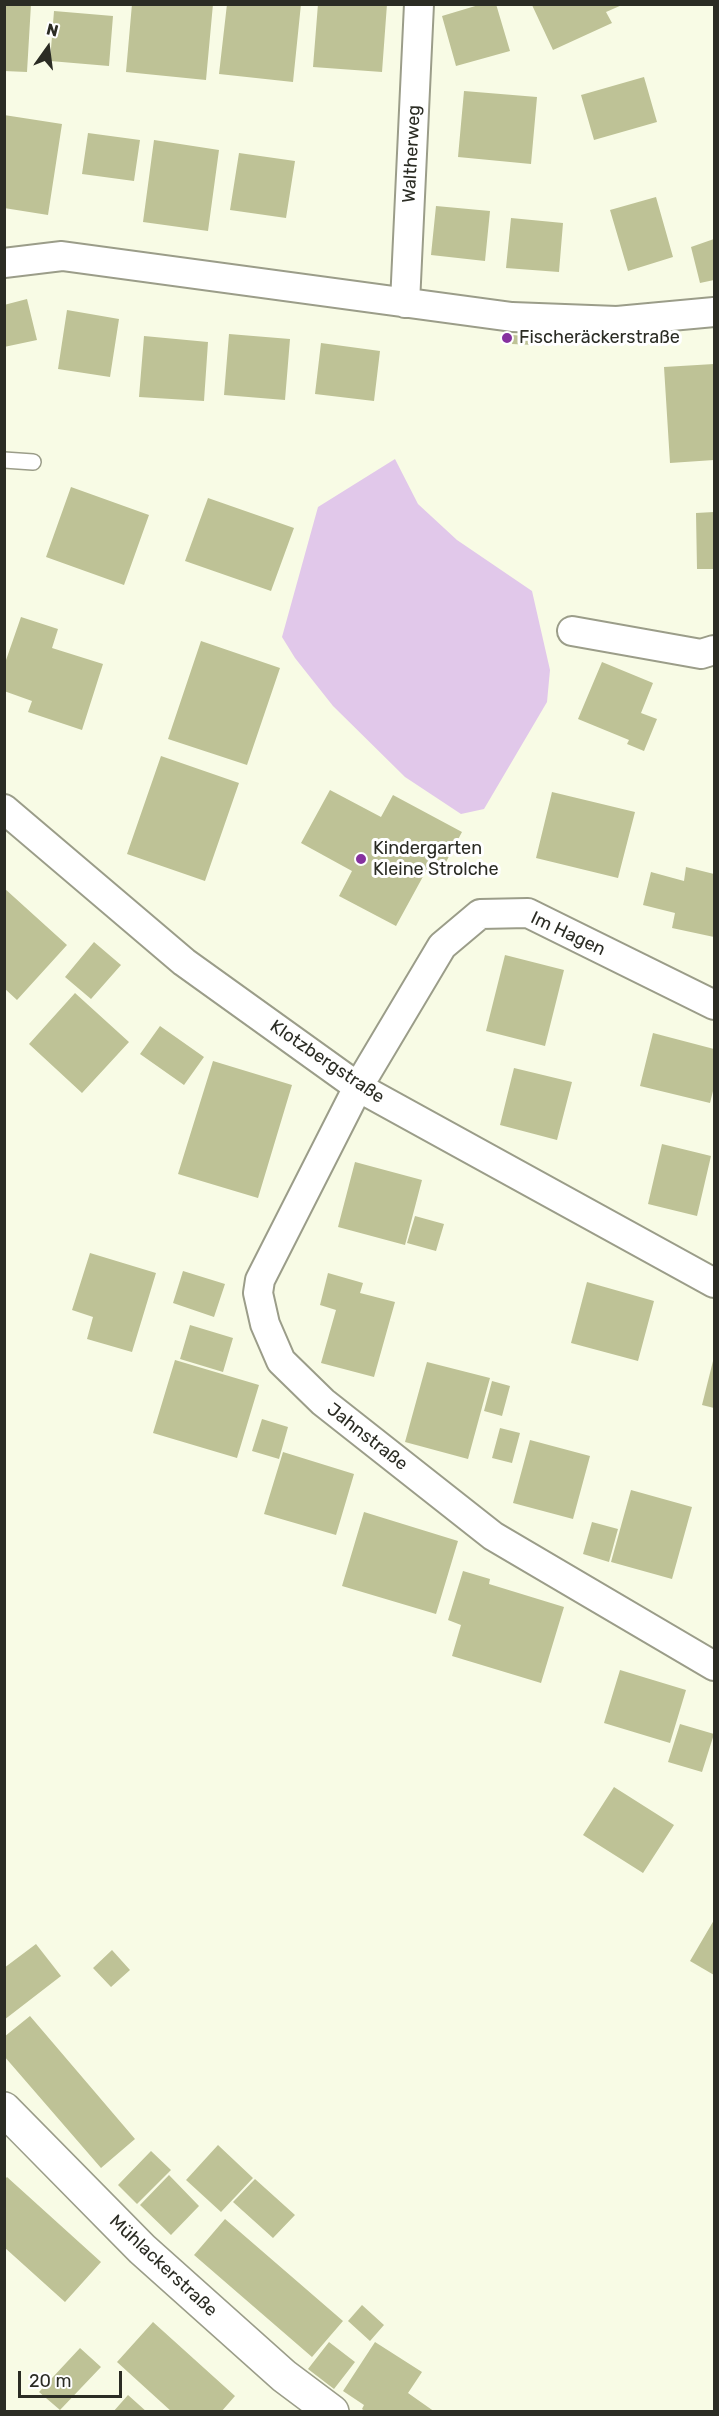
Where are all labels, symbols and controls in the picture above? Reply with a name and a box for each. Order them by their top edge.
north arrow [18,18,78,78]
text: N [45,19,60,41]
street label: Waltherweg [399,104,425,204]
place label: Fischeräckerstraße [519,327,680,349]
marker: Fischeräckerstraße [500,331,514,345]
place label: Kindergarten Kleine Strolche [373,838,499,880]
marker: Kindergarten Kleine Strolche [354,852,368,866]
street label: Im Hagen [527,907,609,961]
street label: Klotzbergstraße [266,1016,388,1108]
street label: Jahnstraße [322,1399,412,1475]
street label: Mühlackerstraße [105,2210,221,2322]
scale bar [21,2359,124,2397]
text: 20 m [29,2370,71,2392]

